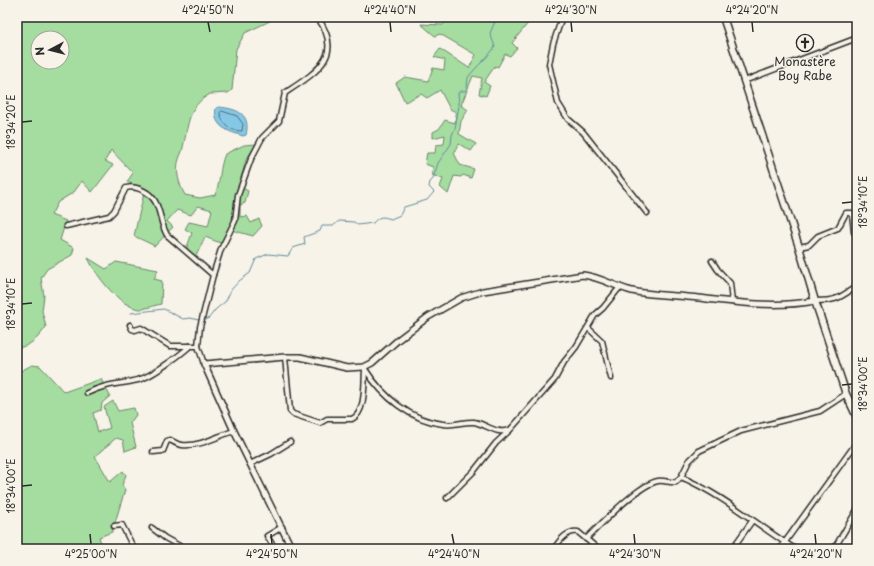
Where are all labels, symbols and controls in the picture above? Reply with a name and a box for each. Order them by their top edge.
text: 4°24'50"N [182,2,234,17]
text: 4°24'40"N [364,2,416,17]
text: 4°24'30"N [545,2,597,17]
text: 4°24'20"N [726,2,778,17]
north arrow [30,30,70,70]
church icon: Monastère Boy Rabe [795,33,815,53]
text: N [31,46,49,57]
place label: Monastère Boy Rabe [774,52,836,84]
text: 18°34'20"E [3,94,18,150]
text: 18°34'10"E [855,176,870,228]
text: 18°34'10"E [3,278,18,330]
text: 18°34'00"E [855,356,870,412]
text: 18°34'00"E [3,458,18,514]
text: 4°25'00"N [65,546,118,561]
text: 4°24'50"N [246,546,298,561]
text: 4°24'40"N [428,546,480,561]
text: 4°24'30"N [609,546,661,561]
text: 4°24'20"N [790,546,842,561]

